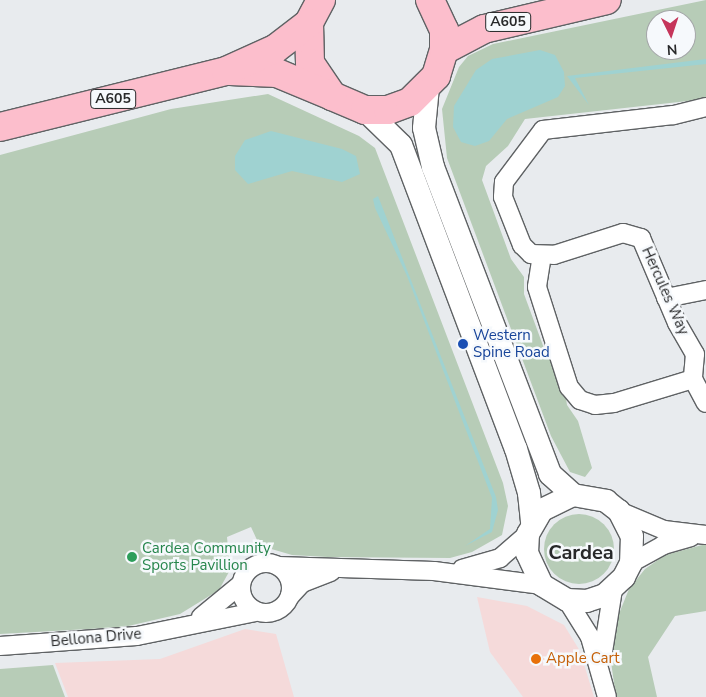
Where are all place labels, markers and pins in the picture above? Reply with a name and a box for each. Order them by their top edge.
place label: Western Spine Road [473,326,550,361]
marker: Western Spine Road [457,338,469,350]
place label: Cardea Community Sports Pavillion [142,539,271,574]
marker: Cardea Community Sports Pavillion [126,551,138,563]
place label: Apple Cart [546,650,619,668]
marker: Apple Cart [530,653,542,665]

